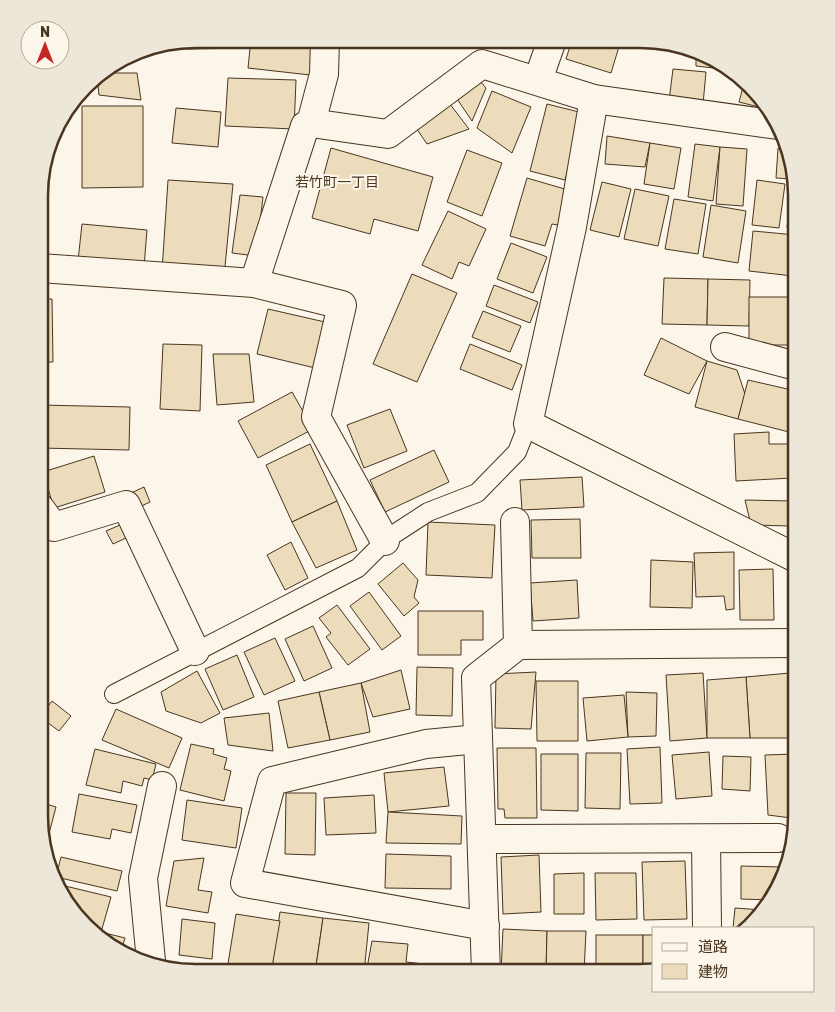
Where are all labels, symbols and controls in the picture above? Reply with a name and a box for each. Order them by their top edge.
north arrow [20,20,70,70]
text: N [40,24,50,41]
district label: 若竹町一丁目 [295,174,379,191]
legend [652,927,815,992]
text: 道路 [698,938,728,956]
text: 建物 [698,963,728,981]

